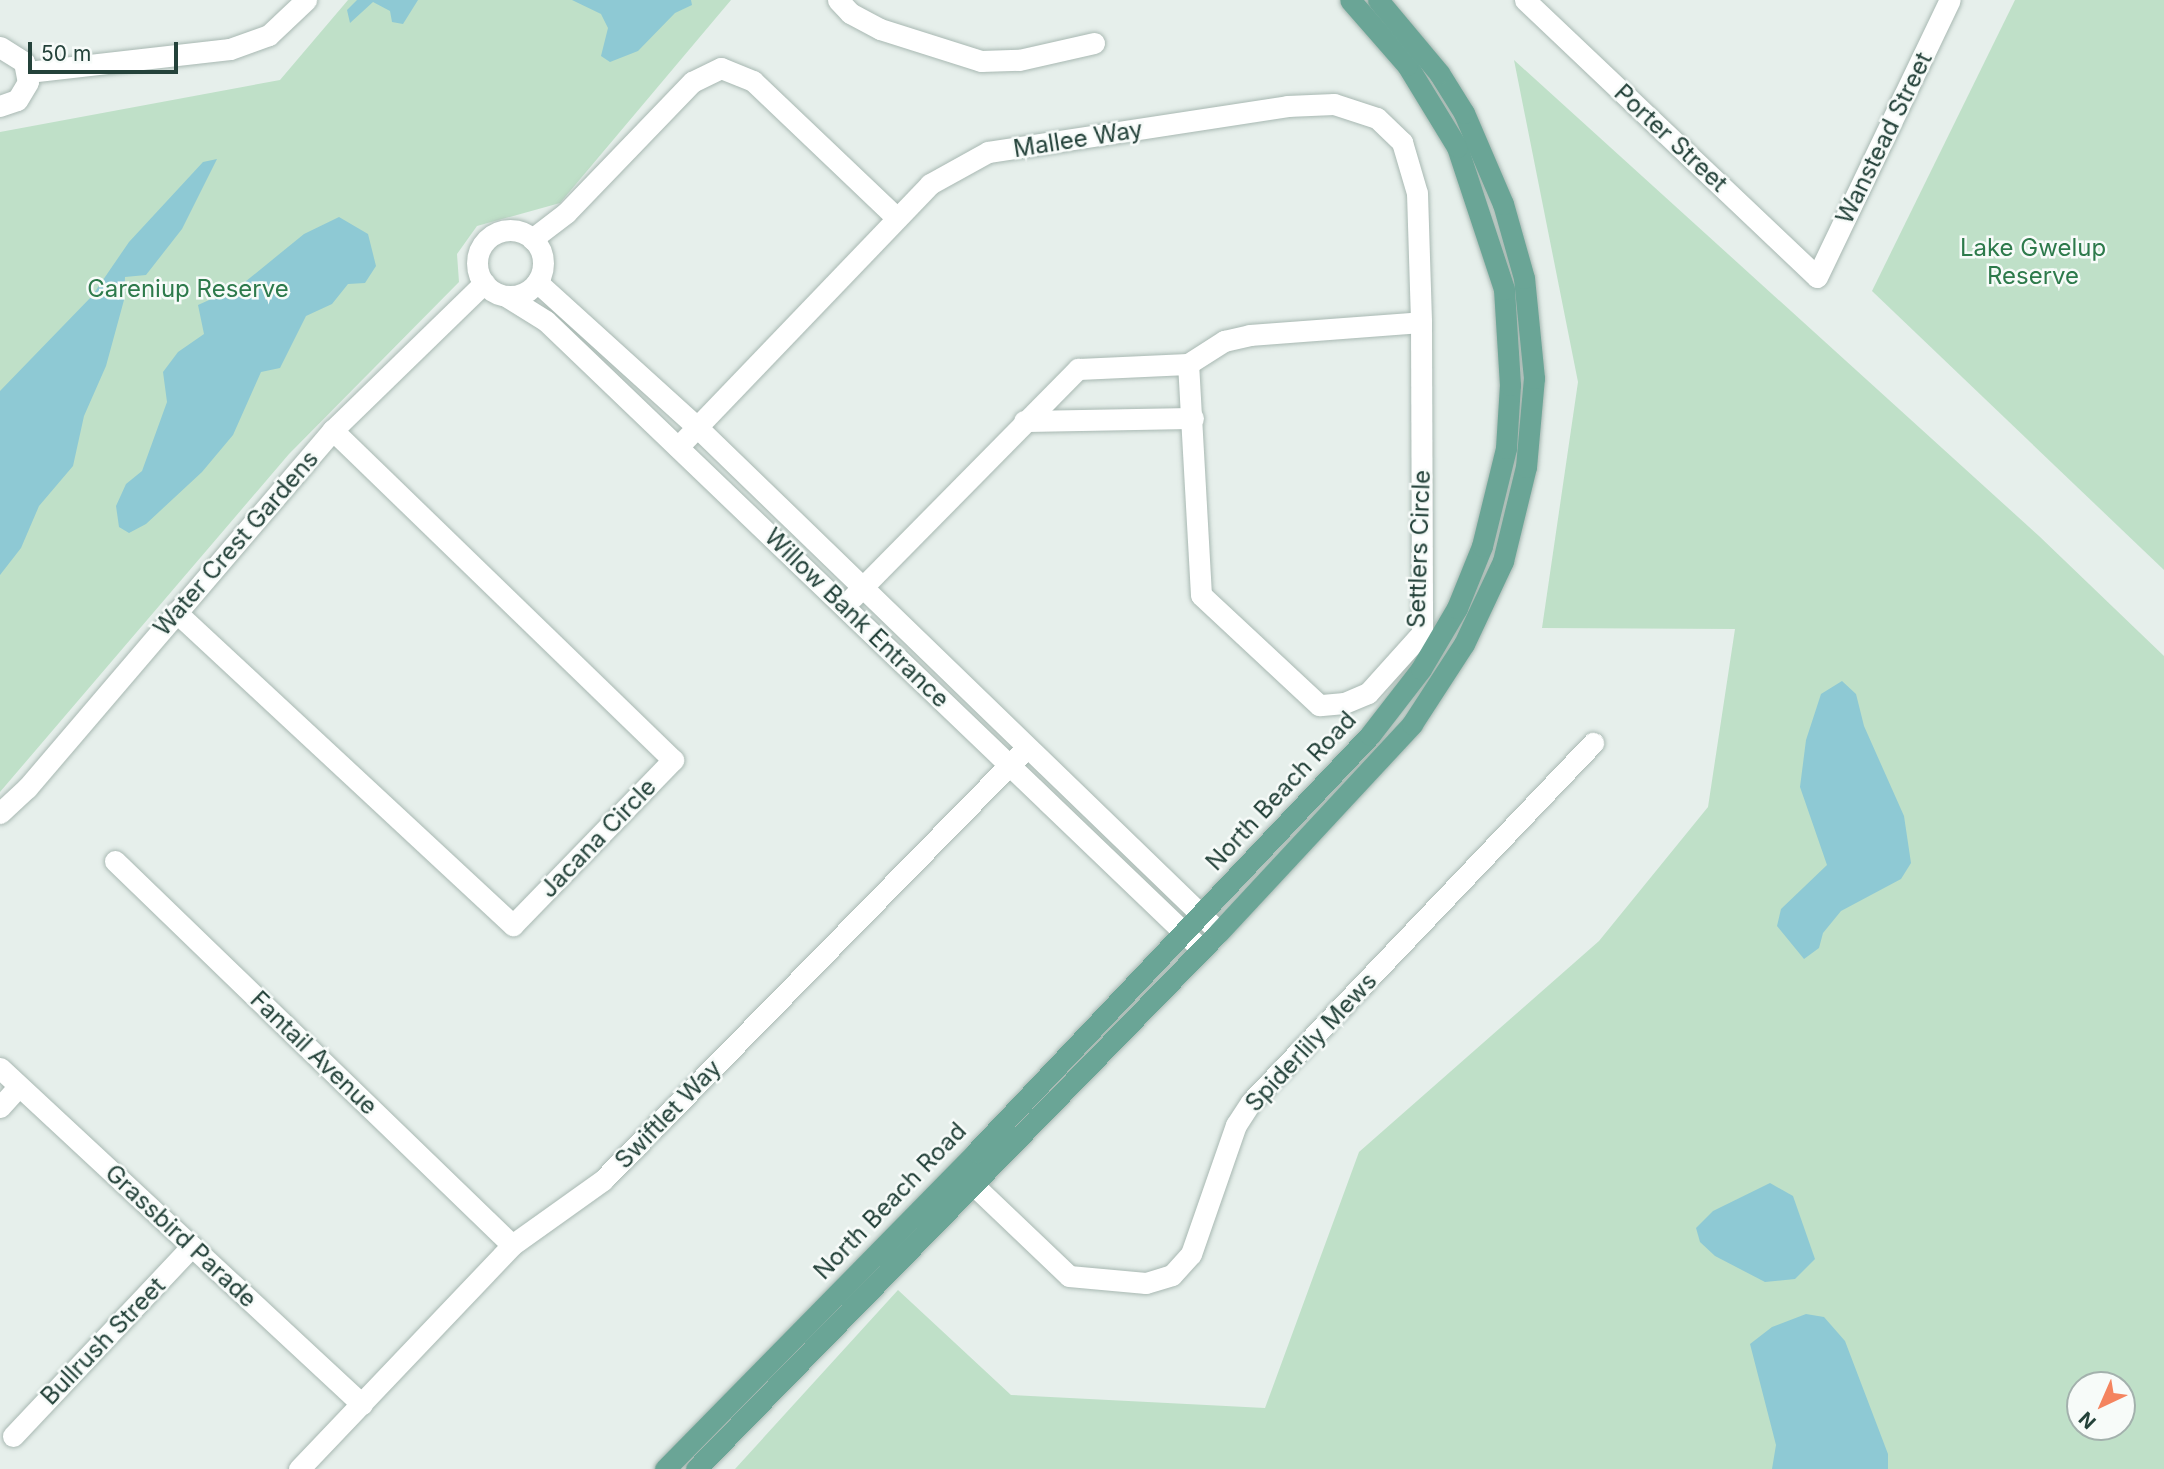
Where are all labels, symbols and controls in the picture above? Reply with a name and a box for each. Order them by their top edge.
scale bar [32,28,182,72]
text: 50 m [41,41,91,66]
street label: Wanstead Street [1830,48,1938,228]
street label: Porter Street [1608,78,1734,198]
street label: Mallee Way [1011,115,1145,163]
park label: Lake Gwelup Reserve [1960,234,2106,290]
park label: Careniup Reserve [87,275,289,303]
street label: Water Crest Gardens [148,444,324,642]
street label: Settlers Circle [1402,469,1436,629]
street label: Willow Bank Entrance [759,522,955,714]
street label: North Beach Road [1200,706,1362,876]
street label: Jacana Circle [534,772,662,904]
street label: Spiderlily Mews [1239,967,1383,1117]
street label: Fantail Avenue [245,985,383,1121]
street label: Swiftlet Way [609,1054,727,1174]
street label: North Beach Road [808,1117,972,1285]
street label: Grassbird Parade [99,1159,263,1313]
street label: Bullrush Street [35,1271,171,1411]
north arrow [2066,1371,2136,1441]
text: N [2074,1407,2101,1433]

